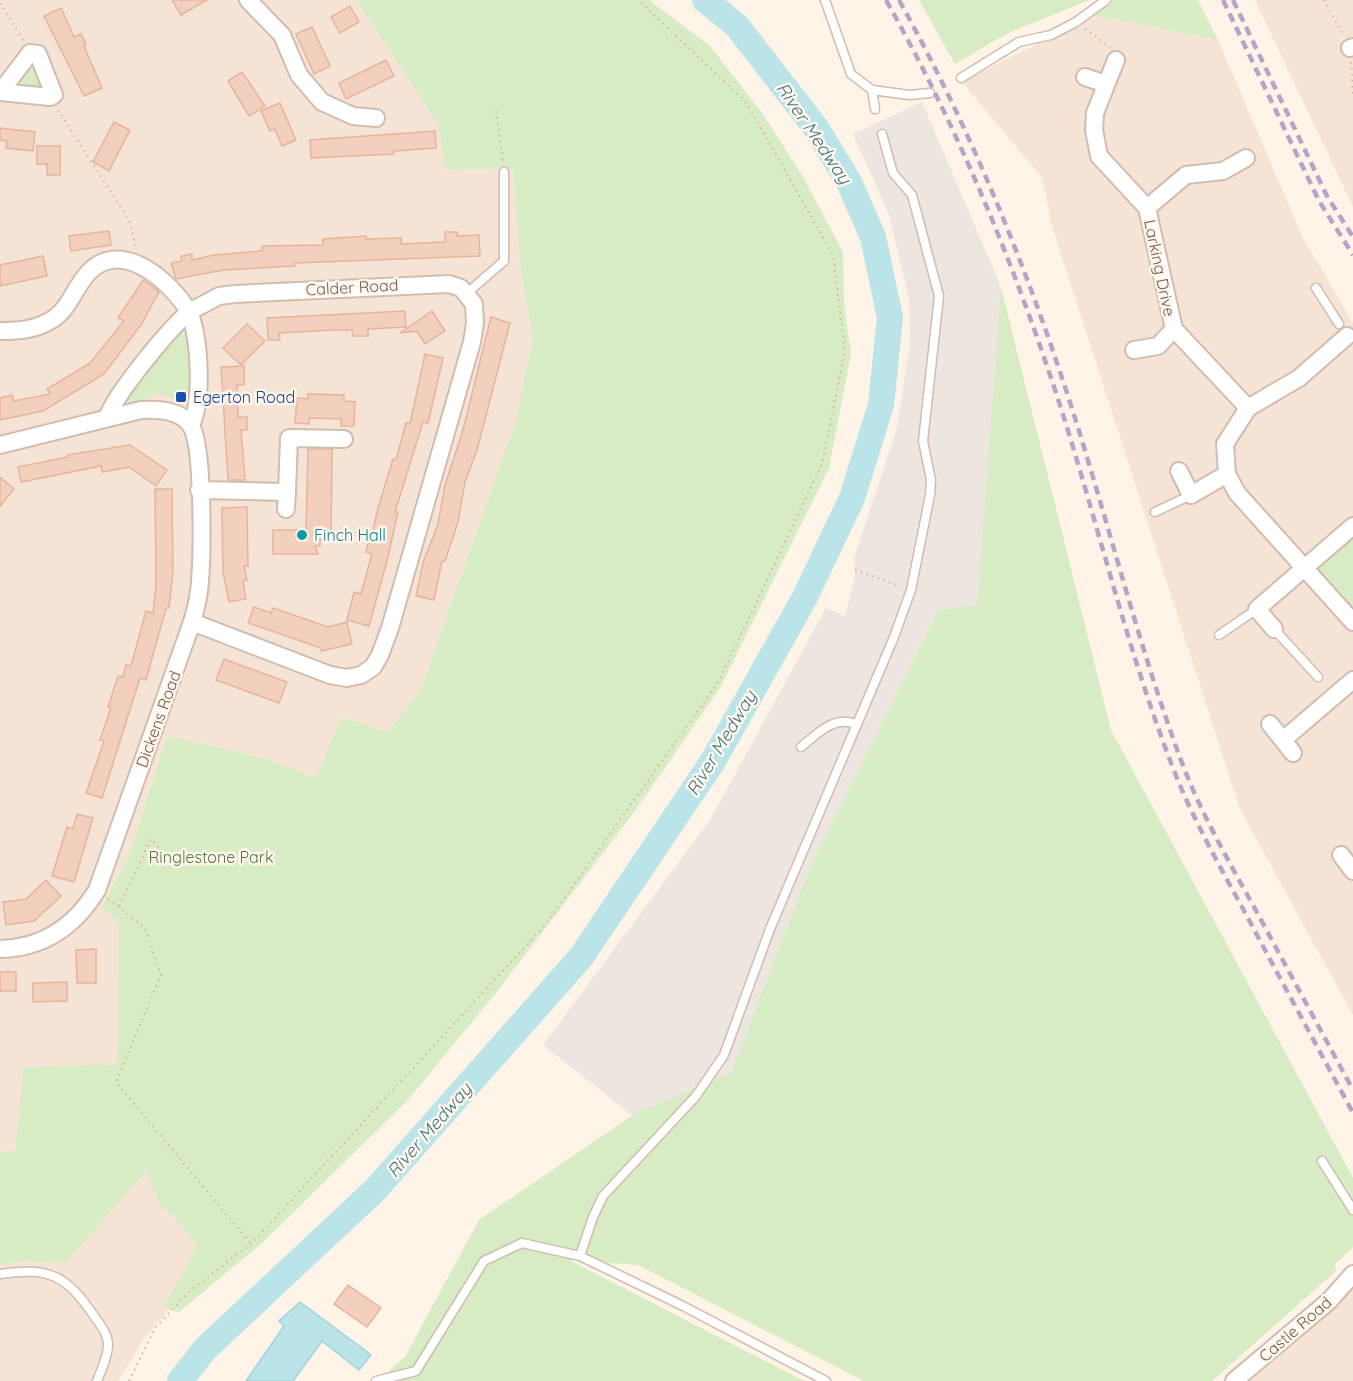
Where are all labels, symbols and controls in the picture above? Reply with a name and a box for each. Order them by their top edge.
water label: River Medway [771,78,858,190]
street label: Larking Drive [1140,218,1180,318]
street label: Calder Road [305,275,399,299]
place label: Egerton Road [193,387,295,407]
marker: Egerton Road [174,390,188,404]
place label: Finch Hall [314,525,386,545]
marker: Finch Hall [295,528,309,542]
street label: Dickens Road [131,668,185,770]
water label: River Medway [681,685,762,800]
park label: Ringlestone Park [149,847,273,867]
water label: River Medway [382,1077,478,1182]
street label: Castle Road [1255,1292,1335,1366]

